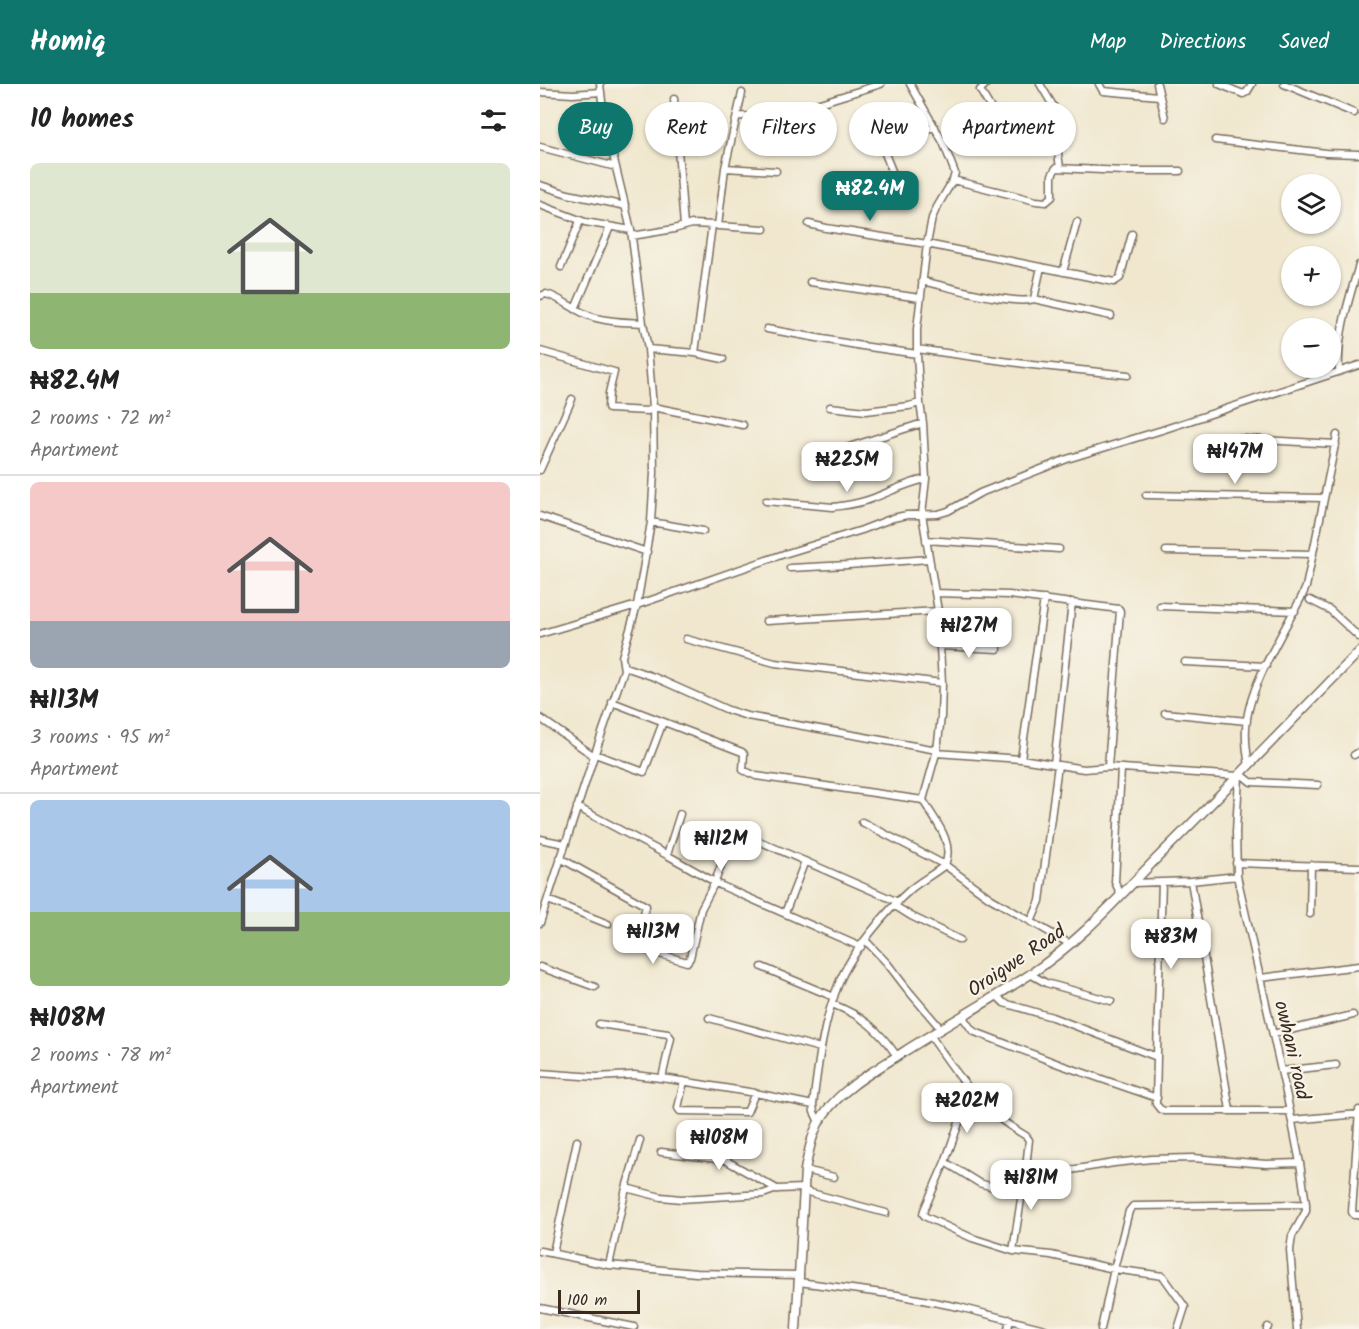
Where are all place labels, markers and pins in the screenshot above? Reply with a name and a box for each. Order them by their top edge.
pin: ₦82.4M [821,171,919,222]
pin: ₦147M [1193,434,1277,485]
pin: ₦225M [805,442,889,493]
pin: ₦127M [927,608,1011,659]
pin: ₦112M [679,821,763,872]
pin: ₦113M [611,914,695,965]
pin: ₦83M [1135,919,1207,970]
pin: ₦202M [925,1083,1009,1134]
pin: ₦108M [677,1120,761,1171]
pin: ₦181M [989,1160,1073,1211]

